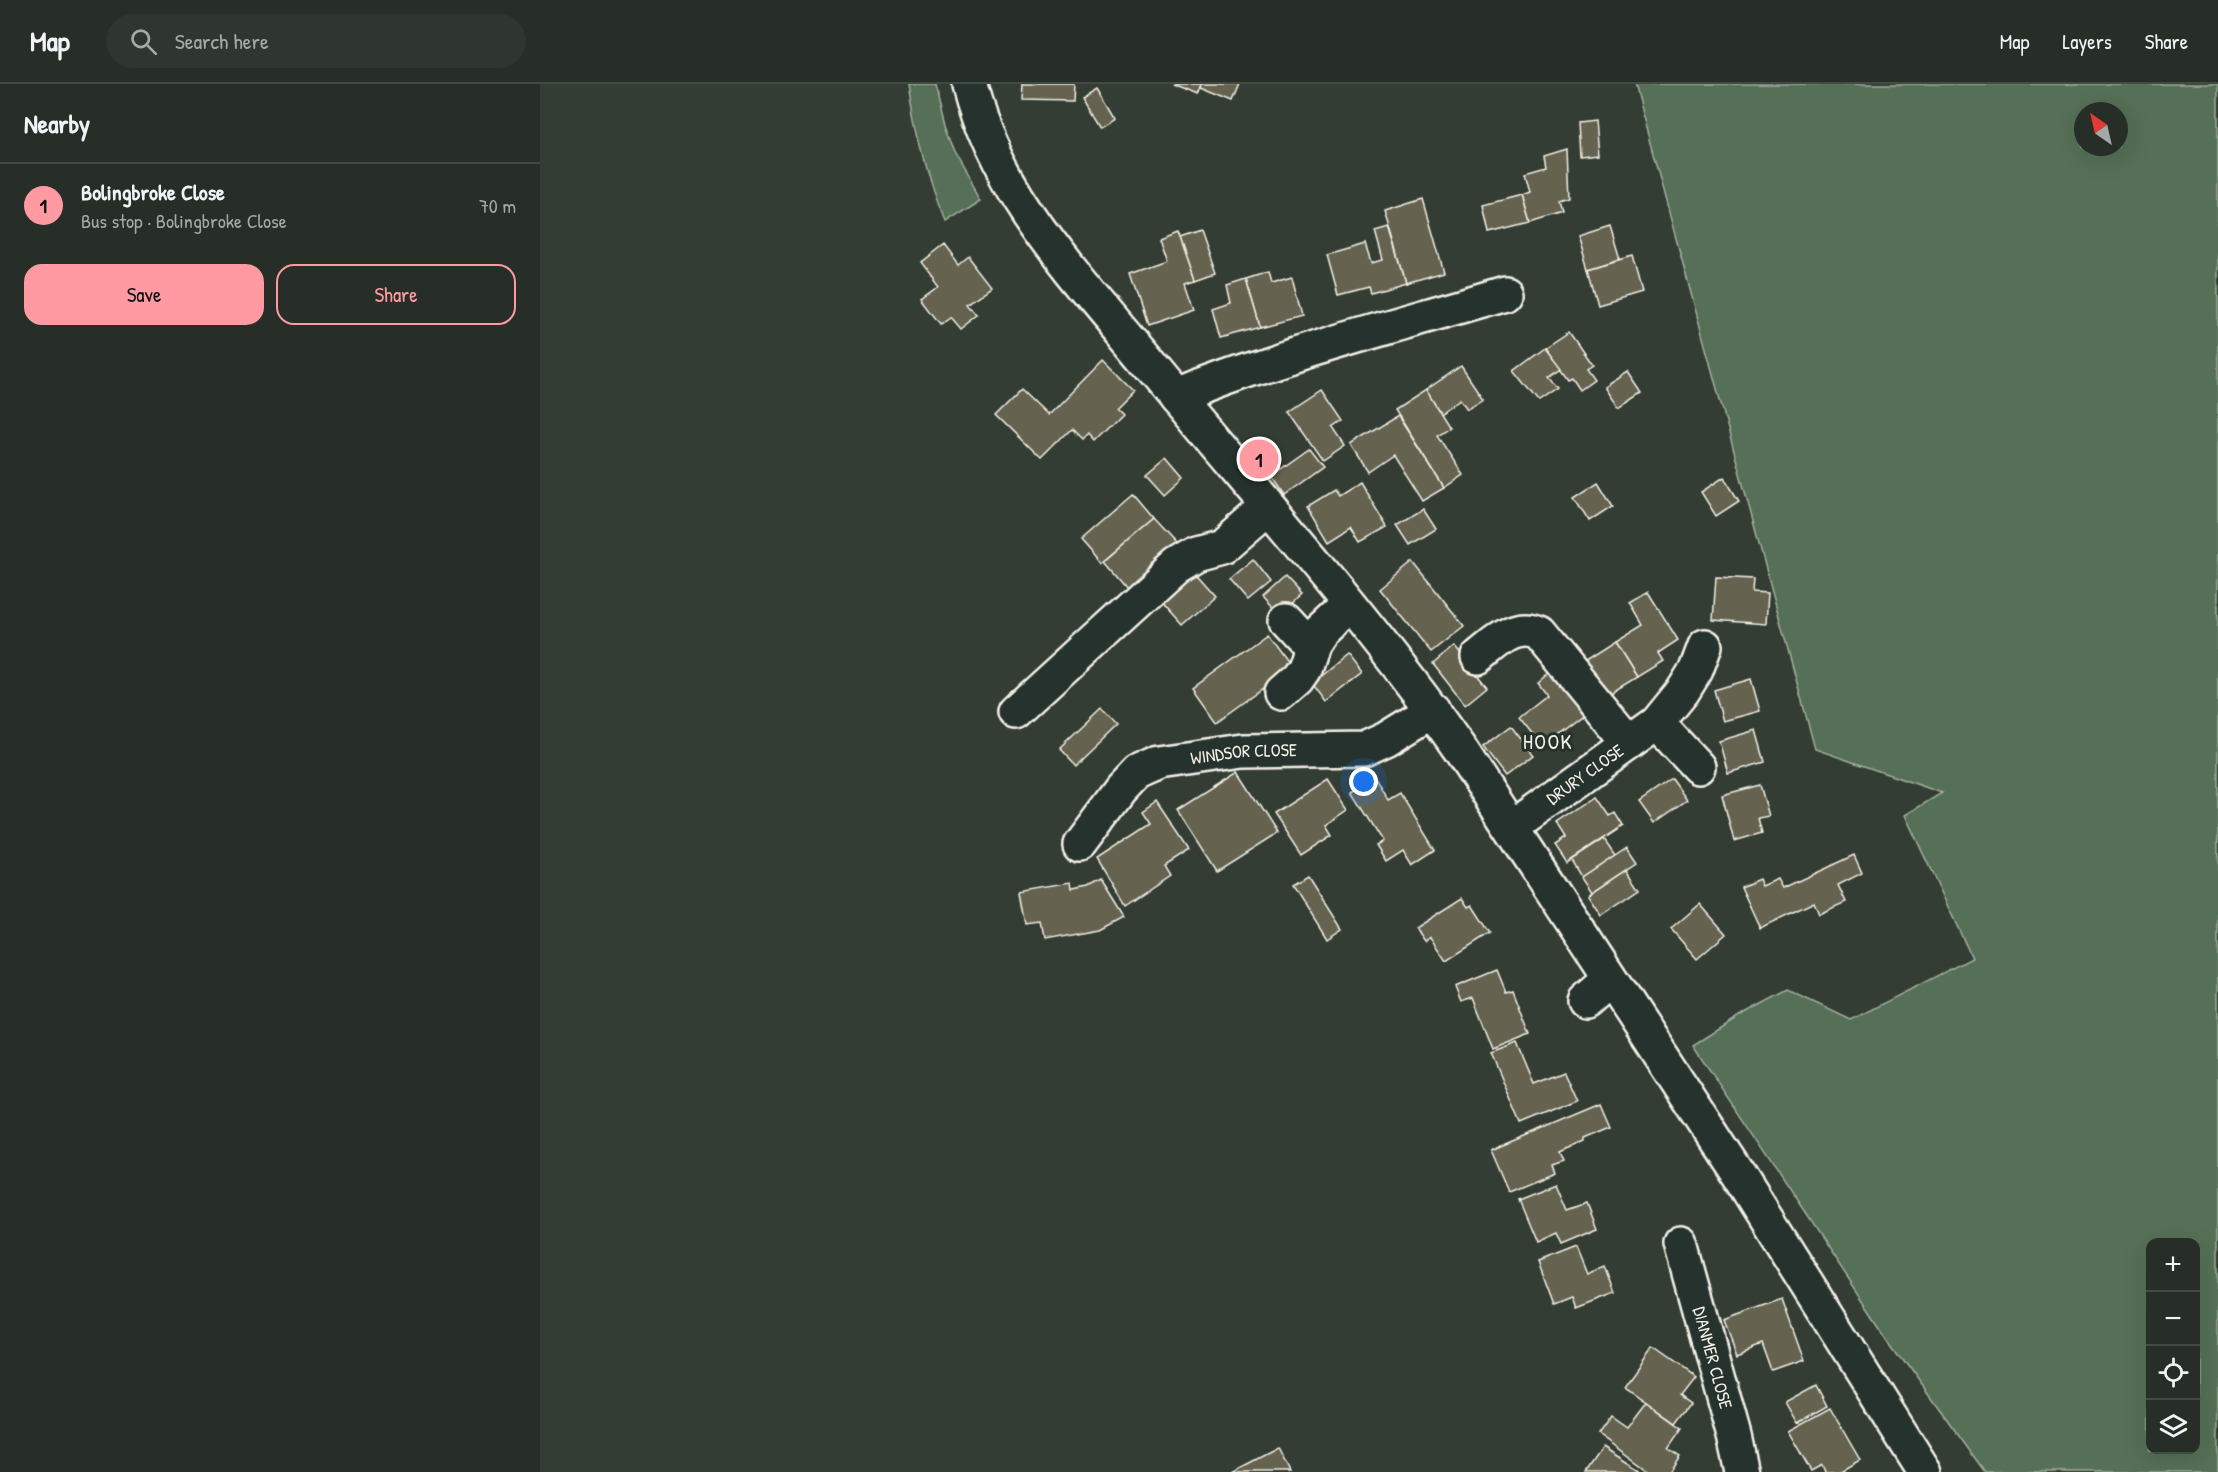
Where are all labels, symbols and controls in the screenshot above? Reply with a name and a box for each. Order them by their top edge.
search box [106,14,526,68]
text: Map [30,22,70,60]
icon: search [127,25,160,58]
text: Search here [175,26,269,56]
text: Map [2000,27,2029,56]
text: Layers [2062,27,2112,56]
text: Share [2145,27,2188,56]
north arrow [2074,102,2128,156]
text: Nearby [24,106,90,141]
text: Bolingbroke Close [81,177,225,207]
text: 1 [40,192,47,219]
text: 70 m [479,192,516,219]
text: Bus stop · Bolingbroke Close [81,207,287,234]
button: Save [24,264,264,325]
button: Share [276,264,516,325]
pin: 1 [1240,436,1278,482]
district label: HOOK [1523,727,1573,756]
street label: WINDSOR CLOSE [1189,737,1297,770]
street label: DRURY CLOSE [1541,738,1629,810]
your location [1349,767,1378,796]
map controls [2146,1238,2200,1454]
button: + [2146,1238,2200,1292]
button: − [2146,1292,2200,1346]
street label: DIANMER CLOSE [1687,1304,1739,1412]
button: locate [2146,1346,2200,1400]
button: layers [2146,1400,2200,1454]

